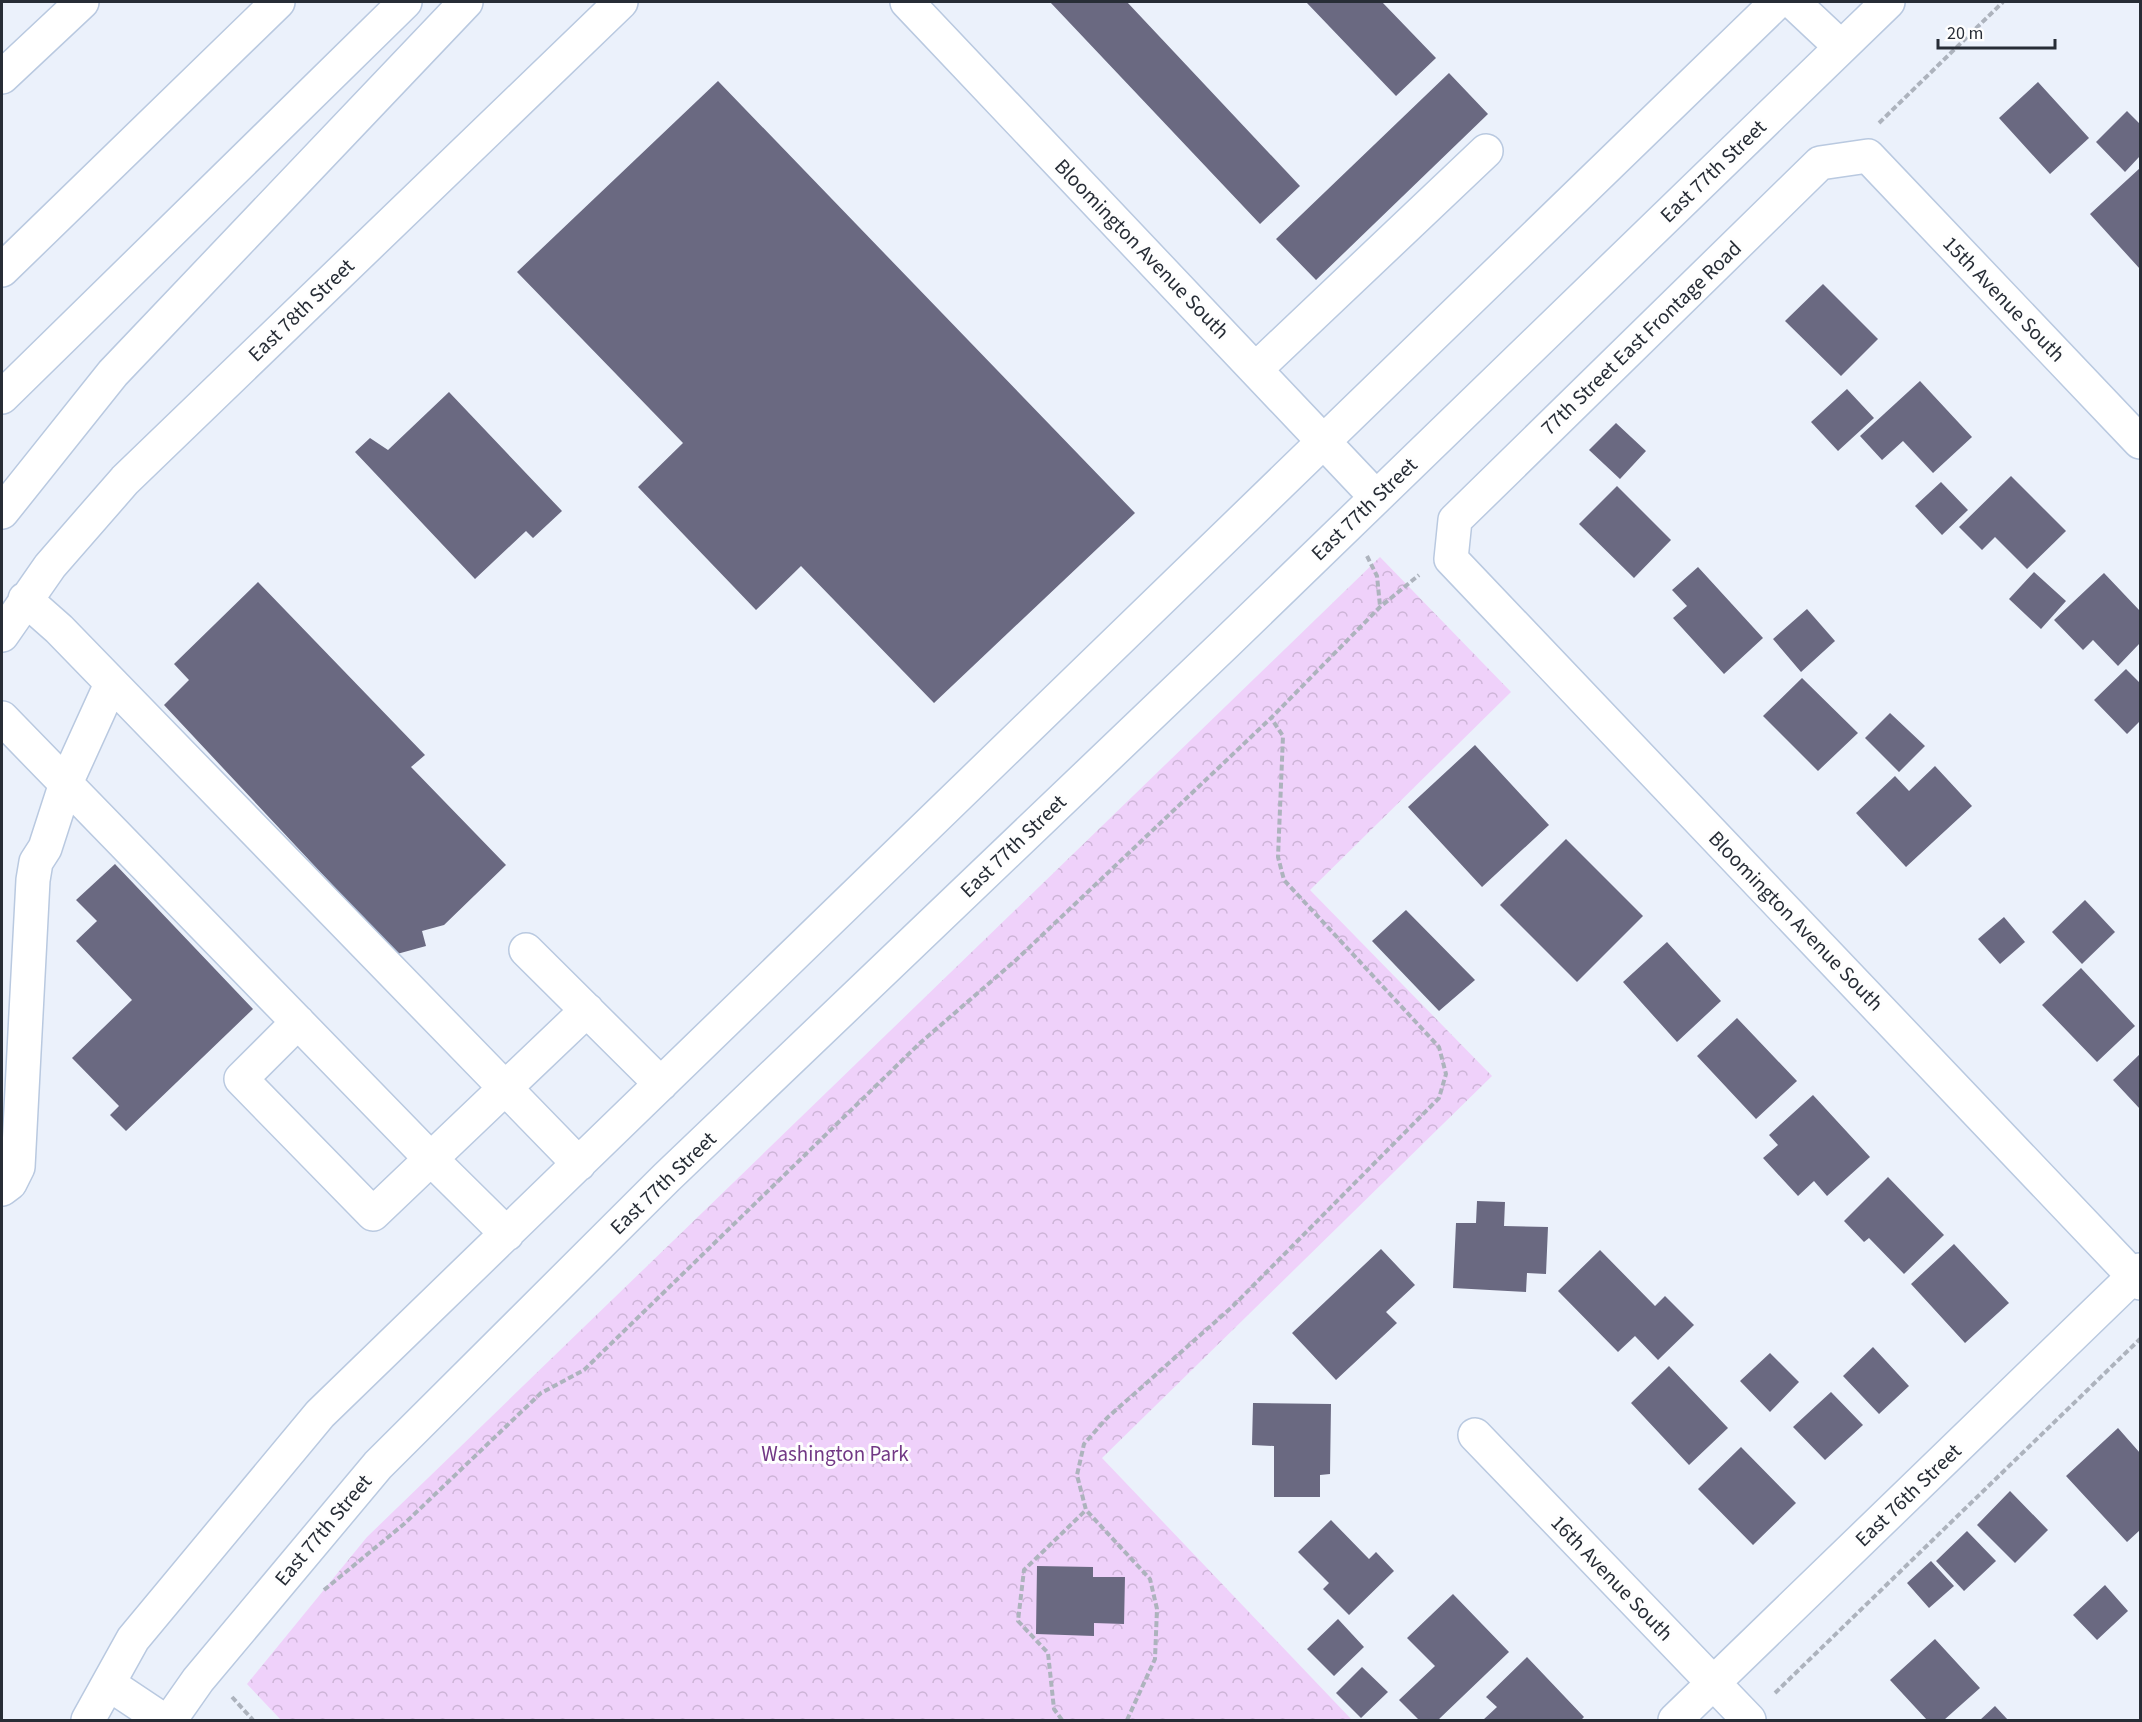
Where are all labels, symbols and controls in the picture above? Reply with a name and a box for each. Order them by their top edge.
scale bar [1938,12,2055,50]
text: 20 m [1947,21,1983,46]
street label: East 77th Street [1653,112,1773,230]
street label: Bloomington Avenue South [1048,152,1236,346]
street label: 15th Avenue South [1936,229,2072,369]
street label: 77th Street East Frontage Road [1534,234,1748,442]
street label: East 78th Street [241,251,361,369]
street label: East 77th Street [1304,450,1424,568]
street label: East 77th Street [953,787,1073,905]
street label: Bloomington Avenue South [1702,824,1890,1018]
street label: East 77th Street [603,1124,723,1242]
street label: East 76th Street [1848,1436,1968,1554]
park label: Washington Park [761,1439,909,1469]
street label: East 77th Street [267,1468,379,1592]
street label: 16th Avenue South [1544,1508,1680,1648]

